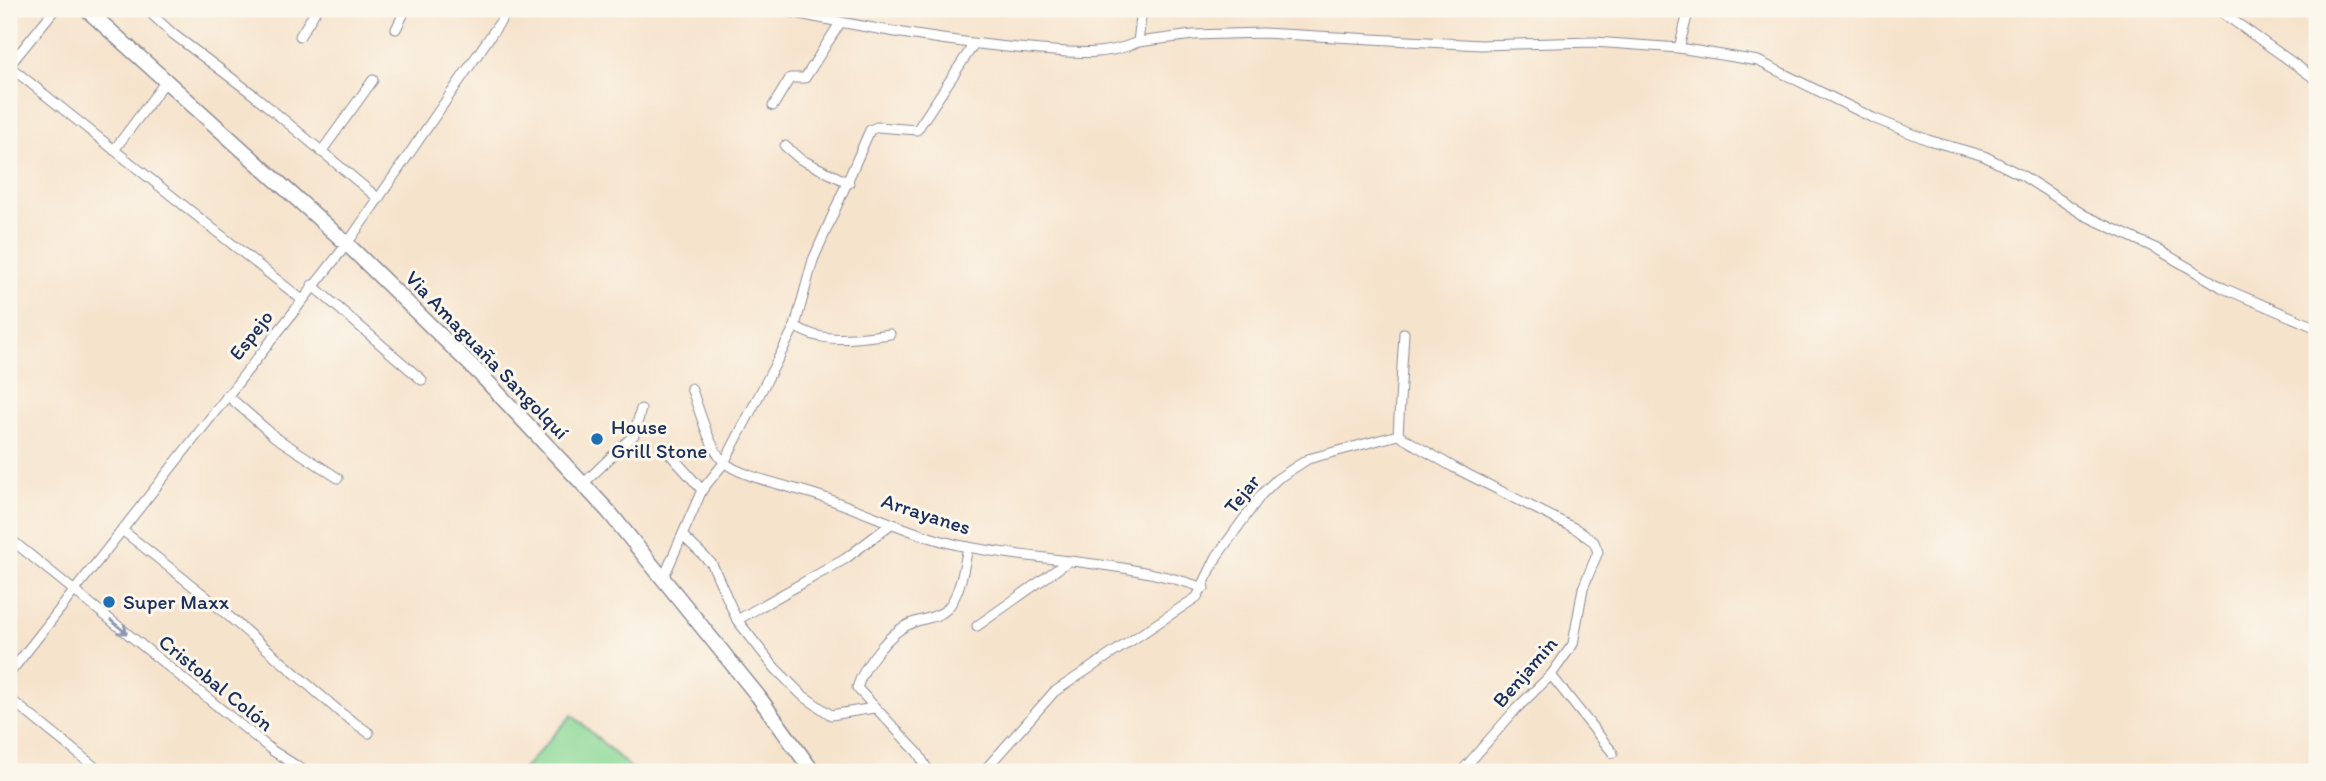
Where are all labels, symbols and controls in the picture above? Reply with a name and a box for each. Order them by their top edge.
street label: Via Amaguaña Sangolquí [400,265,575,445]
street label: Espejo [223,304,278,365]
place label: House Grill Stone [611,414,708,463]
marker: House Grill Stone [589,431,605,447]
street label: Tejar [1218,469,1265,518]
street label: Arrayanes [878,487,974,540]
place label: Super Maxx [123,589,229,614]
marker: Super Maxx [101,594,117,610]
one-way arrow [109,620,128,635]
street label: Cristobal Colón [154,629,279,737]
street label: Benjamin [1487,631,1562,712]

